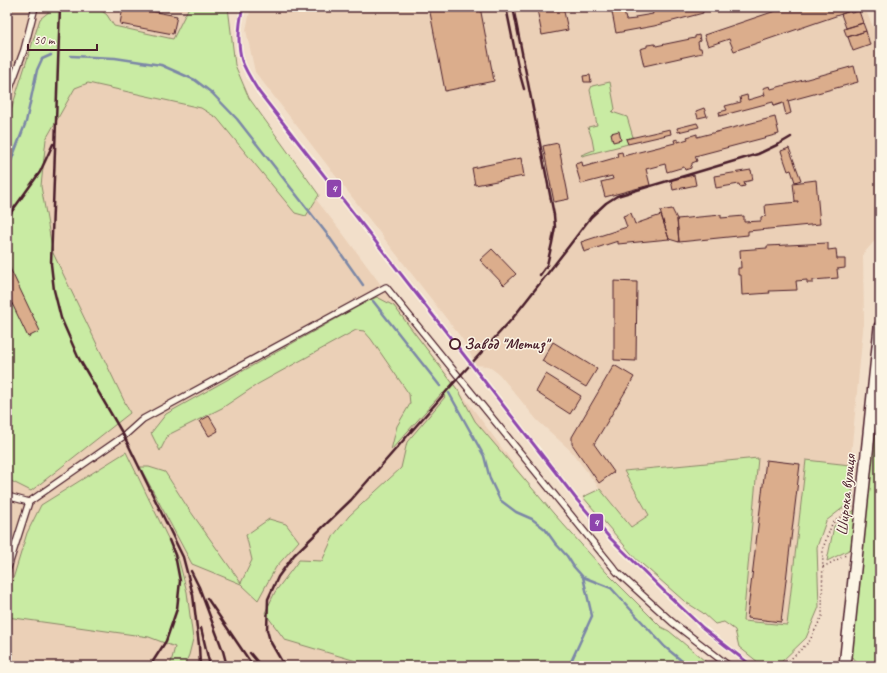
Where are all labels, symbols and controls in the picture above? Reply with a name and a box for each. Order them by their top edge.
scale bar [28,26,97,52]
text: 50 m [34,32,56,48]
line badge: 4 [326,179,342,198]
text: 4 [332,181,339,195]
place label: Завод "Метиз" [464,334,553,354]
marker: Завод "Метиз" [449,338,461,350]
street label: Широка вулиця [832,452,860,537]
line badge: 4 [589,513,604,532]
text: 4 [594,515,601,529]

